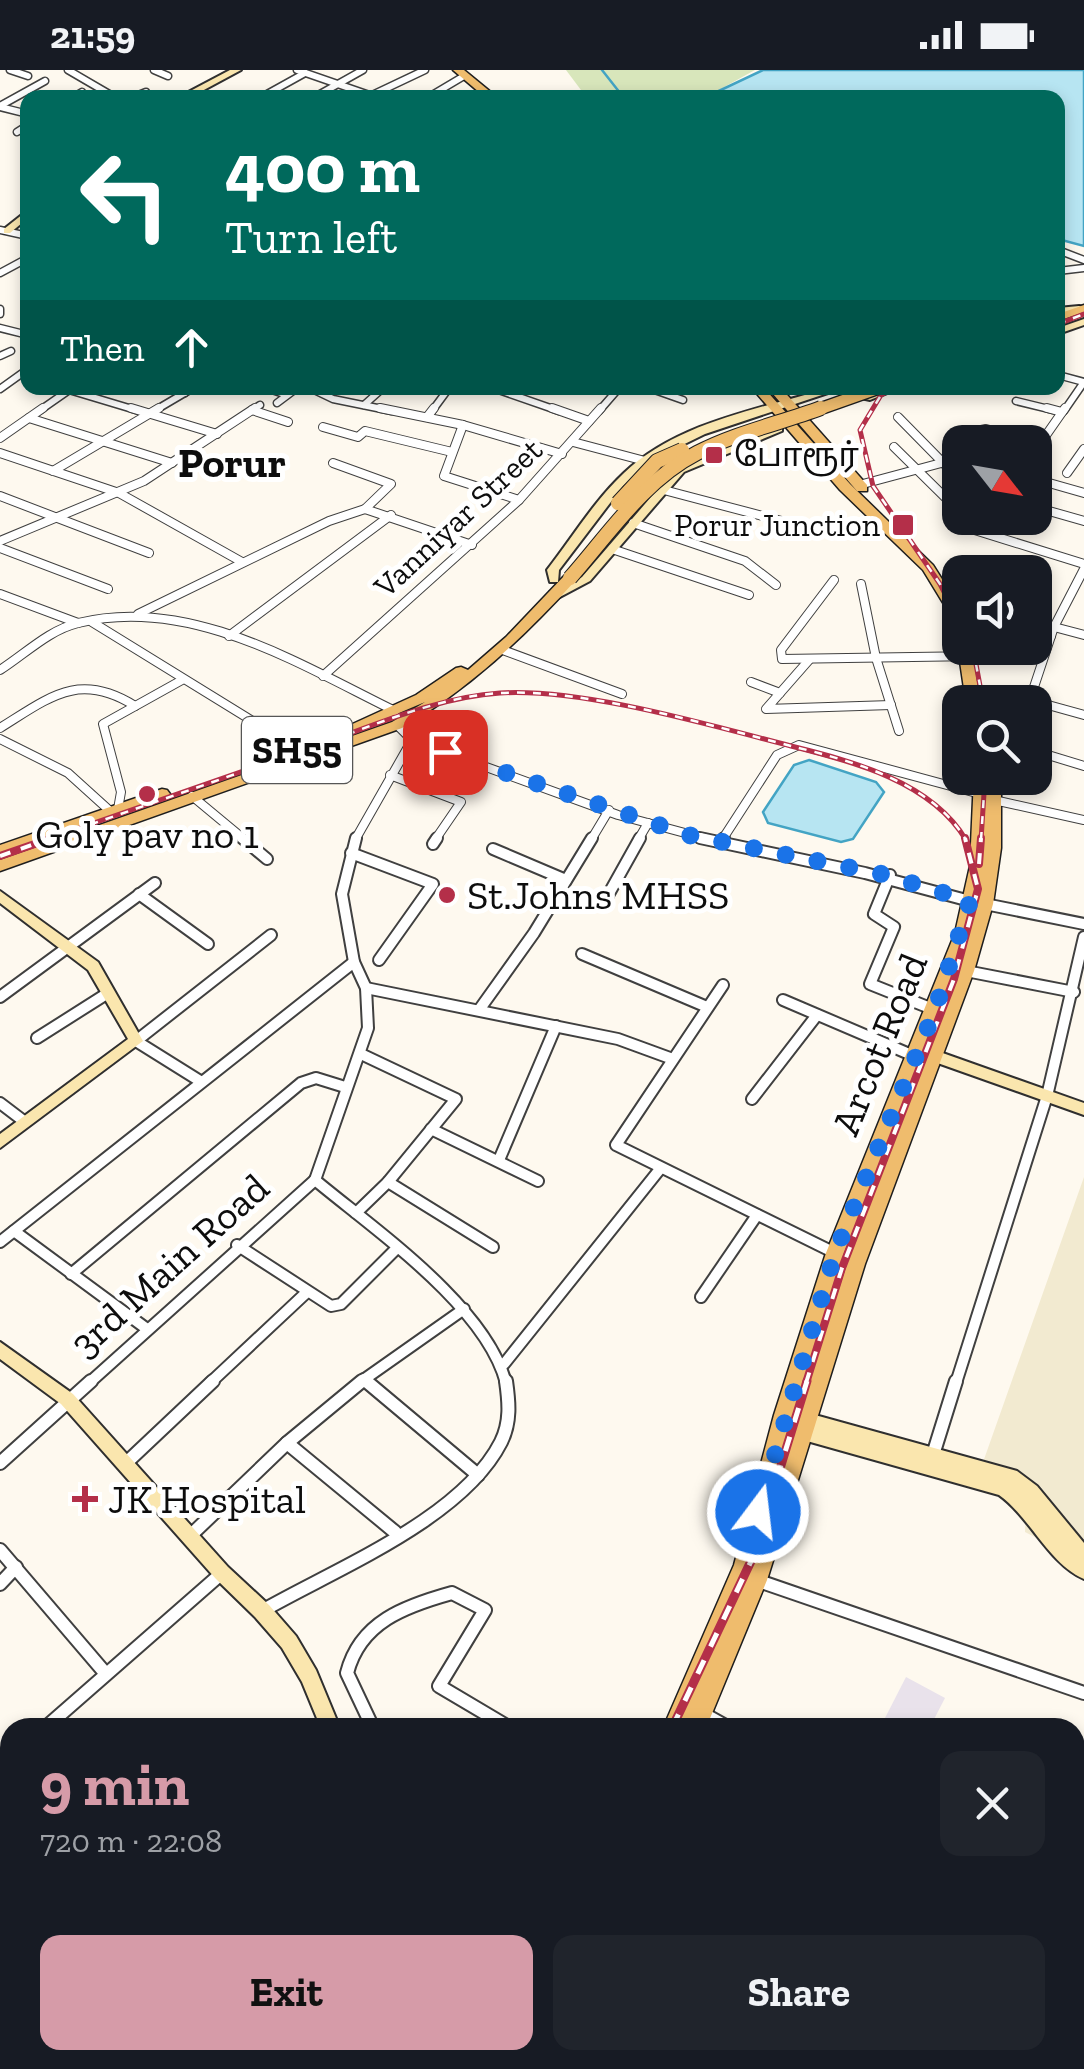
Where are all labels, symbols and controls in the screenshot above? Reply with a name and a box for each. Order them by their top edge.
text: 21:59 [50,12,135,58]
text: 400 m [225,126,420,210]
icon: left [60,130,190,260]
text: Turn left [225,211,397,265]
icon: ahead [164,320,219,375]
text: Then [60,325,144,371]
north arrow [942,425,1052,535]
map controls [942,425,1052,795]
street label: Vanniyar Street [365,430,550,606]
place label: போரூர் [734,436,859,477]
district label: Porur [178,437,286,488]
marker: போரூர் [703,444,725,466]
place label: Porur Junction [674,506,881,544]
marker: Porur Junction [890,512,916,538]
button: sound [942,555,1052,665]
button: search [942,685,1052,795]
pin [403,710,488,795]
road number: SH55 [242,717,352,783]
icon: arrive [418,725,473,780]
marker: Goly pav no 1 [136,783,158,805]
place label: Goly pav no 1 [35,810,259,858]
place label: St.Johns MHSS [467,871,729,919]
marker: St.Johns MHSS [436,884,458,906]
street label: Arcot Road [821,946,937,1142]
street label: 3rd Main Road [60,1163,278,1367]
position arrow [706,1460,810,1564]
place label: JK Hospital [108,1475,306,1523]
marker: JK Hospital [72,1486,98,1512]
text: 9 min [40,1748,189,1820]
button: close [940,1751,1045,1856]
text: 720 m · 22:08 [40,1822,222,1860]
button: Exit [40,1935,533,2050]
button: Share [553,1935,1045,2050]

